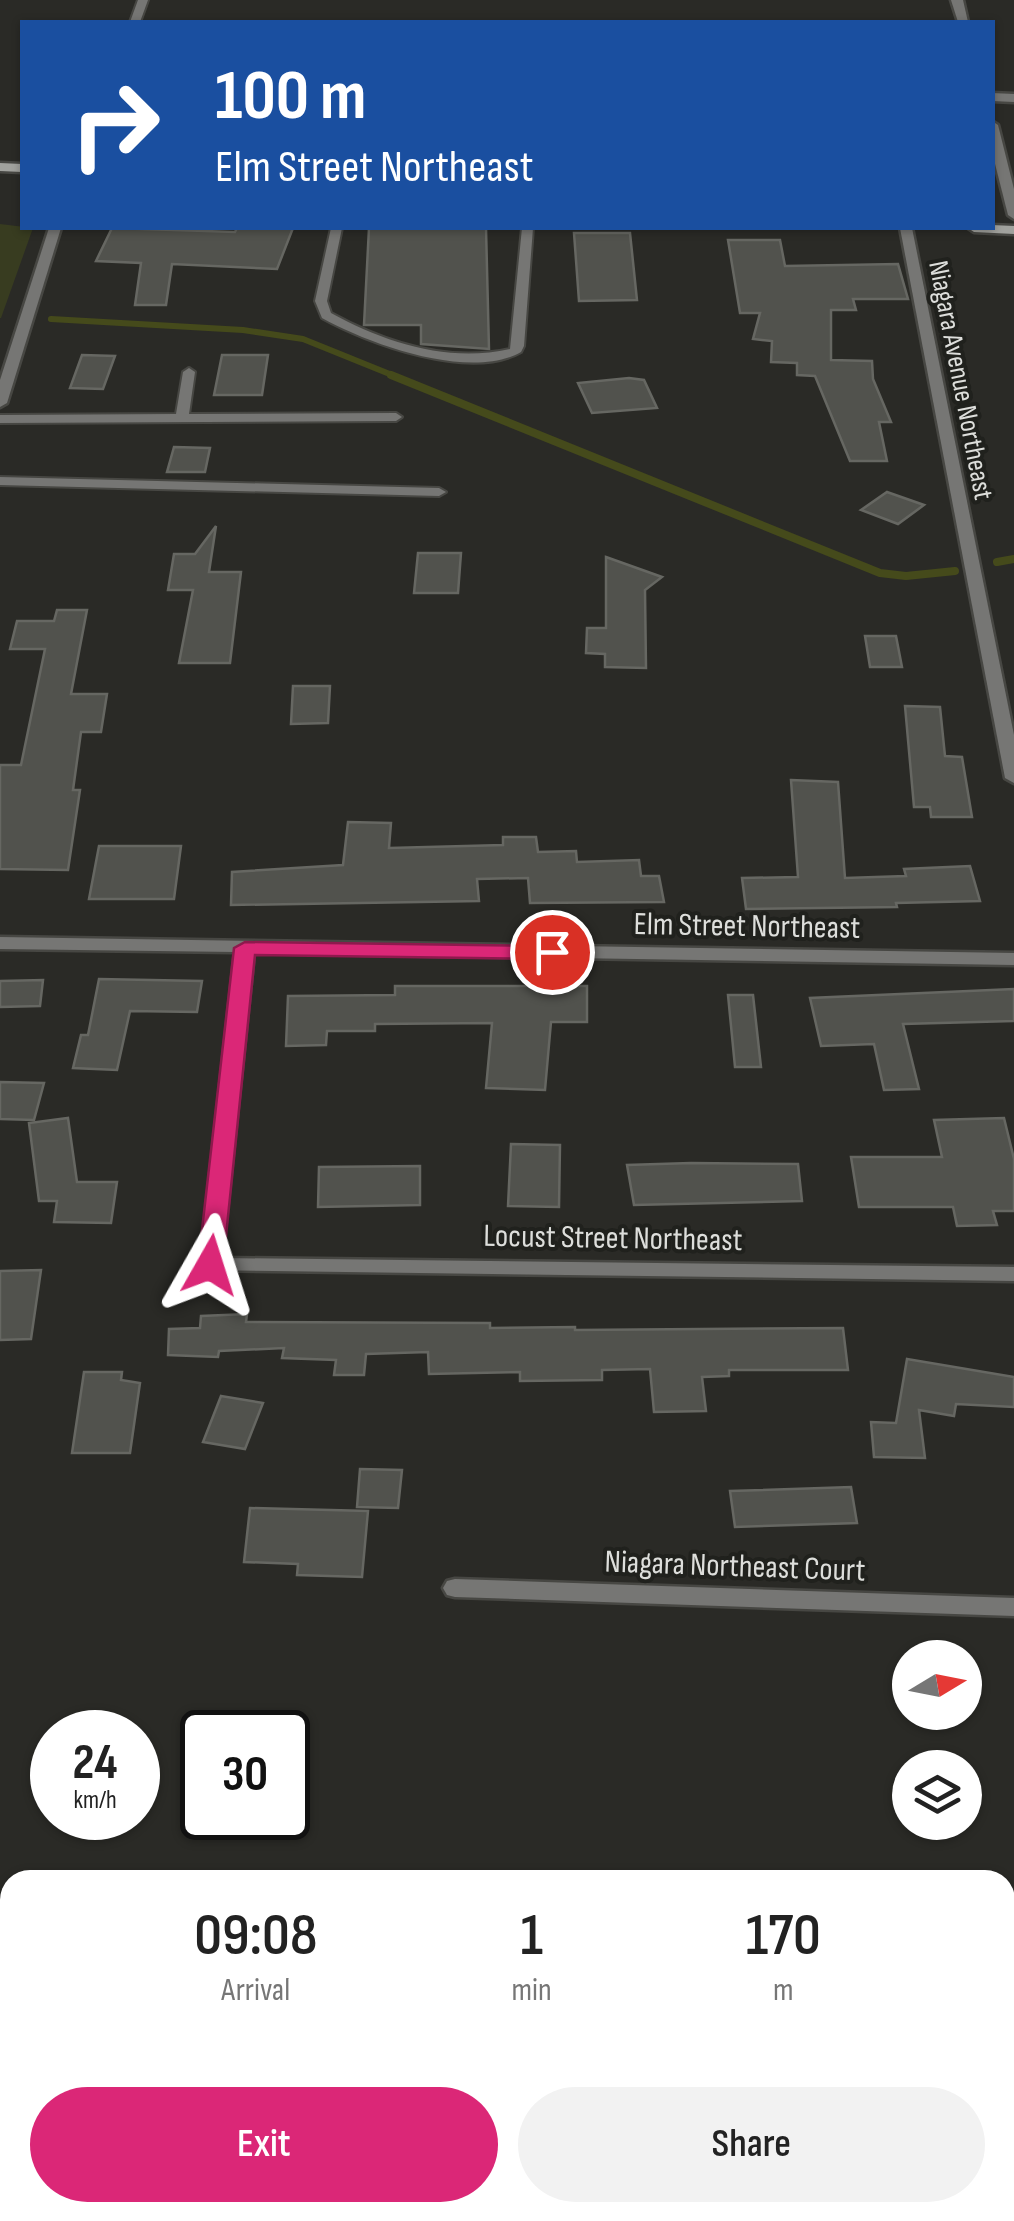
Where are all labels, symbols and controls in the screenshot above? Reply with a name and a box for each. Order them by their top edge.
text: 100 m [215,55,366,139]
icon: right [50,60,180,190]
text: Elm Street Northeast [215,140,533,195]
street label: Niagara Avenue Northeast [921,258,1000,503]
street label: Elm Street Northeast [633,905,861,948]
pin [510,910,595,995]
icon: arrive [525,925,580,980]
position arrow [158,1213,262,1317]
street label: Locust Street Northeast [483,1217,743,1260]
street label: Niagara Northeast Court [604,1542,866,1591]
north arrow [892,1640,982,1730]
map controls [892,1640,982,1840]
speed limit sign: 30 [180,1710,310,1840]
text: 24 [73,1733,117,1793]
button: layers [892,1750,982,1840]
text: km/h [73,1785,117,1816]
text: 09:08 [194,1900,317,1972]
text: 1 [520,1900,543,1972]
text: 170 [746,1900,821,1972]
text: Arrival [221,1971,290,2010]
text: min [512,1971,552,2010]
text: m [773,1971,794,2010]
button: Exit [30,2087,498,2202]
button: Share [518,2087,985,2202]

